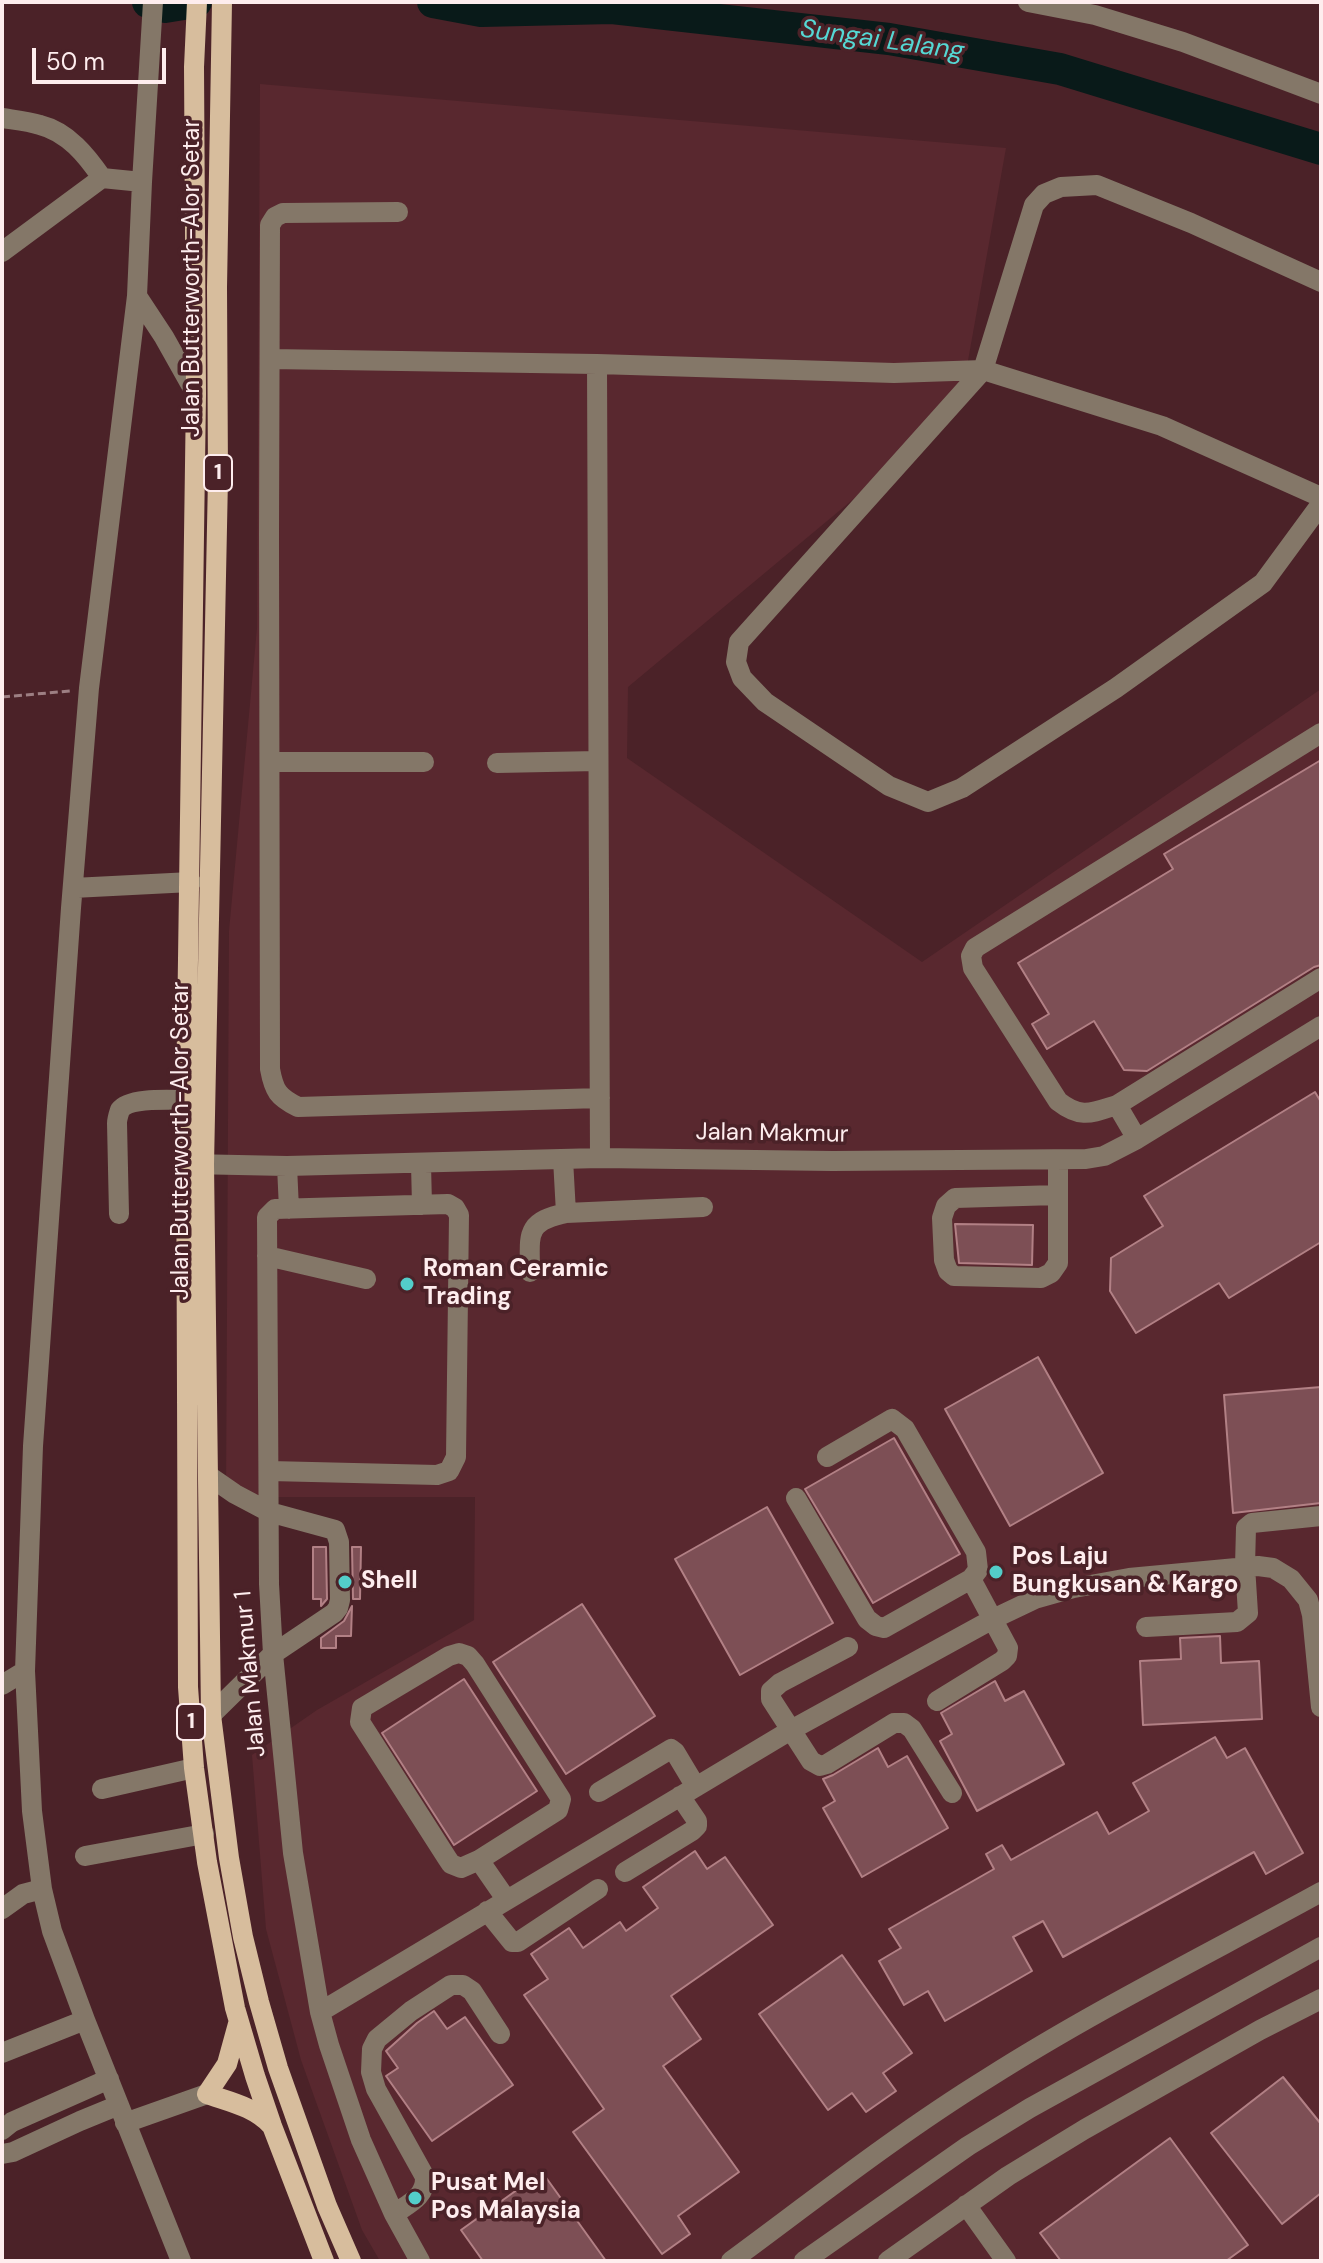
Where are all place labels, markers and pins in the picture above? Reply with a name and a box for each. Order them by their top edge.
place label: Roman Ceramic Trading [423,1256,609,1312]
marker: Roman Ceramic Trading [398,1275,416,1293]
place label: Pos Laju Bungkusan & Kargo [1012,1544,1238,1600]
marker: Pos Laju Bungkusan & Kargo [987,1563,1005,1581]
place label: Shell [361,1568,418,1596]
marker: Shell [336,1573,354,1591]
place label: Pusat Mel Pos Malaysia [431,2170,581,2226]
marker: Pusat Mel Pos Malaysia [406,2189,424,2207]

